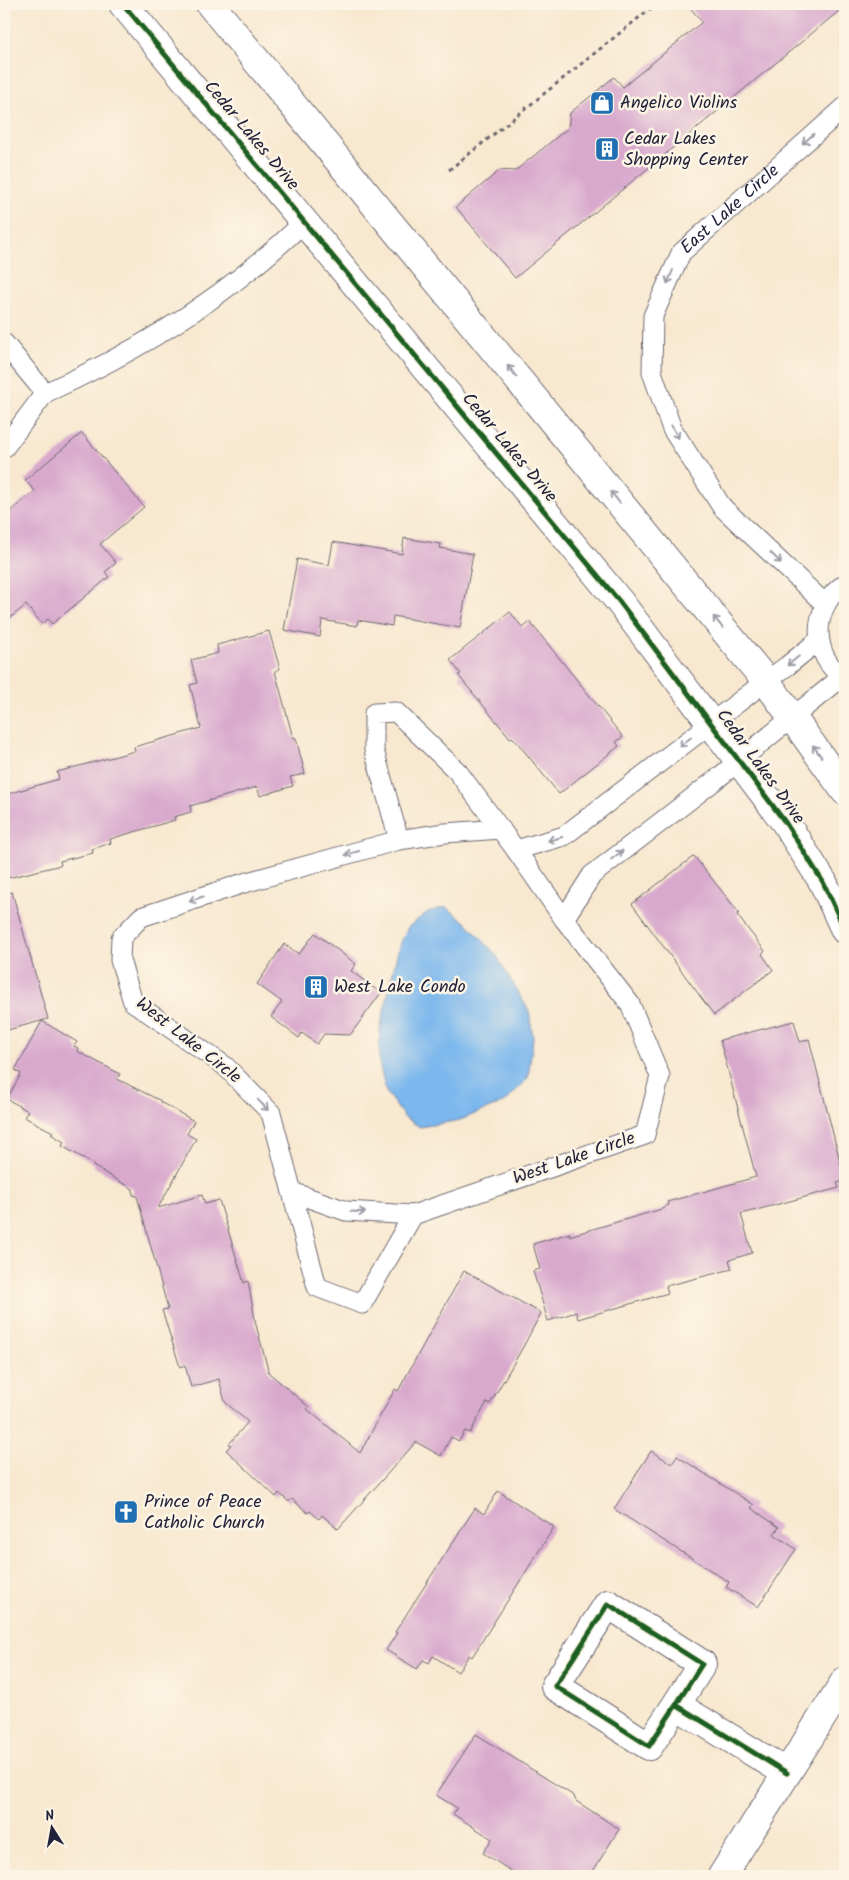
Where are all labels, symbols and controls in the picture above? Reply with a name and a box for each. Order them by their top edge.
street label: Cedar Lakes Drive [196,74,306,198]
place label: Angelico Violins [620,89,738,118]
shop icon: Angelico Violins [589,90,615,116]
place label: Cedar Lakes Shopping Center [624,125,749,175]
one-way arrow [802,133,815,145]
building icon: Cedar Lakes Shopping Center [594,136,620,162]
street label: East Lake Circle [674,157,786,262]
one-way arrow [665,269,675,284]
one-way arrow [507,364,518,377]
street label: Cedar Lakes Drive [454,386,564,510]
one-way arrow [670,424,680,439]
one-way arrow [610,490,621,503]
one-way arrow [769,551,781,563]
one-way arrow [712,616,723,629]
one-way arrow [787,656,800,667]
street label: Cedar Lakes Drive [708,703,812,831]
one-way arrow [679,737,692,748]
one-way arrow [812,744,822,758]
one-way arrow [547,834,563,844]
one-way arrow [345,849,361,858]
one-way arrow [610,850,623,861]
one-way arrow [189,894,205,904]
place label: West Lake Condo [334,973,466,1002]
building icon: West Lake Condo [303,974,329,1000]
street label: West Lake Circle [129,990,247,1092]
one-way arrow [257,1099,269,1111]
street label: West Lake Circle [509,1125,639,1193]
one-way arrow [350,1207,366,1216]
place label: Prince of Peace Catholic Church [144,1488,265,1538]
church icon: Prince of Peace Catholic Church [113,1499,139,1525]
north arrow [28,1802,78,1852]
text: N [43,1805,56,1828]

